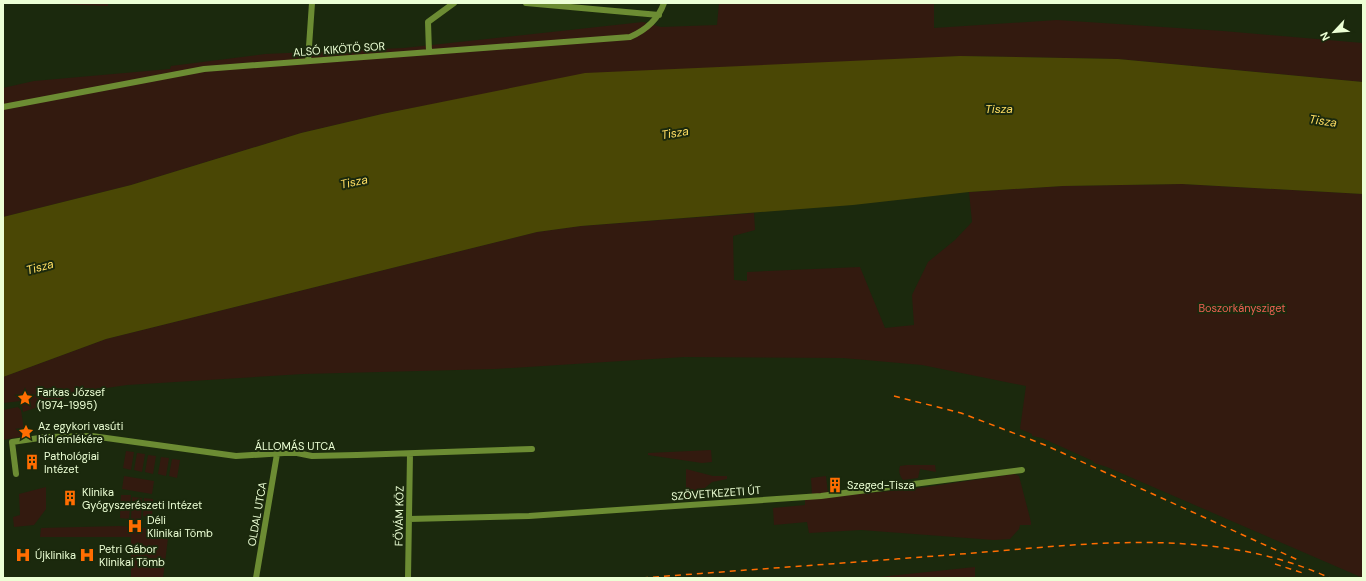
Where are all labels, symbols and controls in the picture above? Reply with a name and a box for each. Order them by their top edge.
north arrow [1314,12,1354,52]
text: N [1317,30,1333,43]
street label: ALSÓ KIKÖTŐ SOR [292,39,386,59]
water label: Tisza [985,101,1013,117]
water label: Tisza [1308,111,1338,131]
water label: Tisza [660,123,690,143]
water label: Tisza [339,171,370,193]
water label: Tisza [24,256,56,278]
park label: Boszorkánysziget [1198,301,1286,315]
place label: Farkas József (1974-1995) [37,385,105,412]
place icon: Farkas József (1974-1995) [16,389,34,407]
place label: Az egykori vasúti híd emlékére [38,419,123,446]
place icon: Az egykori vasúti híd emlékére [17,423,35,441]
street label: ÁLLOMÁS UTCA [255,439,335,453]
place label: Pathológiai Intézet [44,449,99,476]
building icon: Pathológiai Intézet [23,453,41,471]
building icon: Szeged-Tisza [826,476,844,494]
place label: Szeged-Tisza [847,478,914,492]
street label: OLDAL UTCA [244,481,270,547]
street label: SZÖVETKEZETI ÚT [671,483,761,503]
place label: Klinika Gyógyszerészeti Intézet [82,485,202,512]
street label: FŐVÁM KÖZ [391,486,407,546]
building icon: Klinika Gyógyszerészeti Intézet [61,489,79,507]
place label: Déli Klinikai Tömb [147,513,213,540]
hospital icon: Déli Klinikai Tömb [126,517,144,535]
place label: Petri Gábor Klinikai Tömb [99,542,165,569]
hospital icon: Újklinika [14,546,32,564]
hospital icon: Petri Gábor Klinikai Tömb [78,546,96,564]
place label: Újklinika [35,548,76,562]

